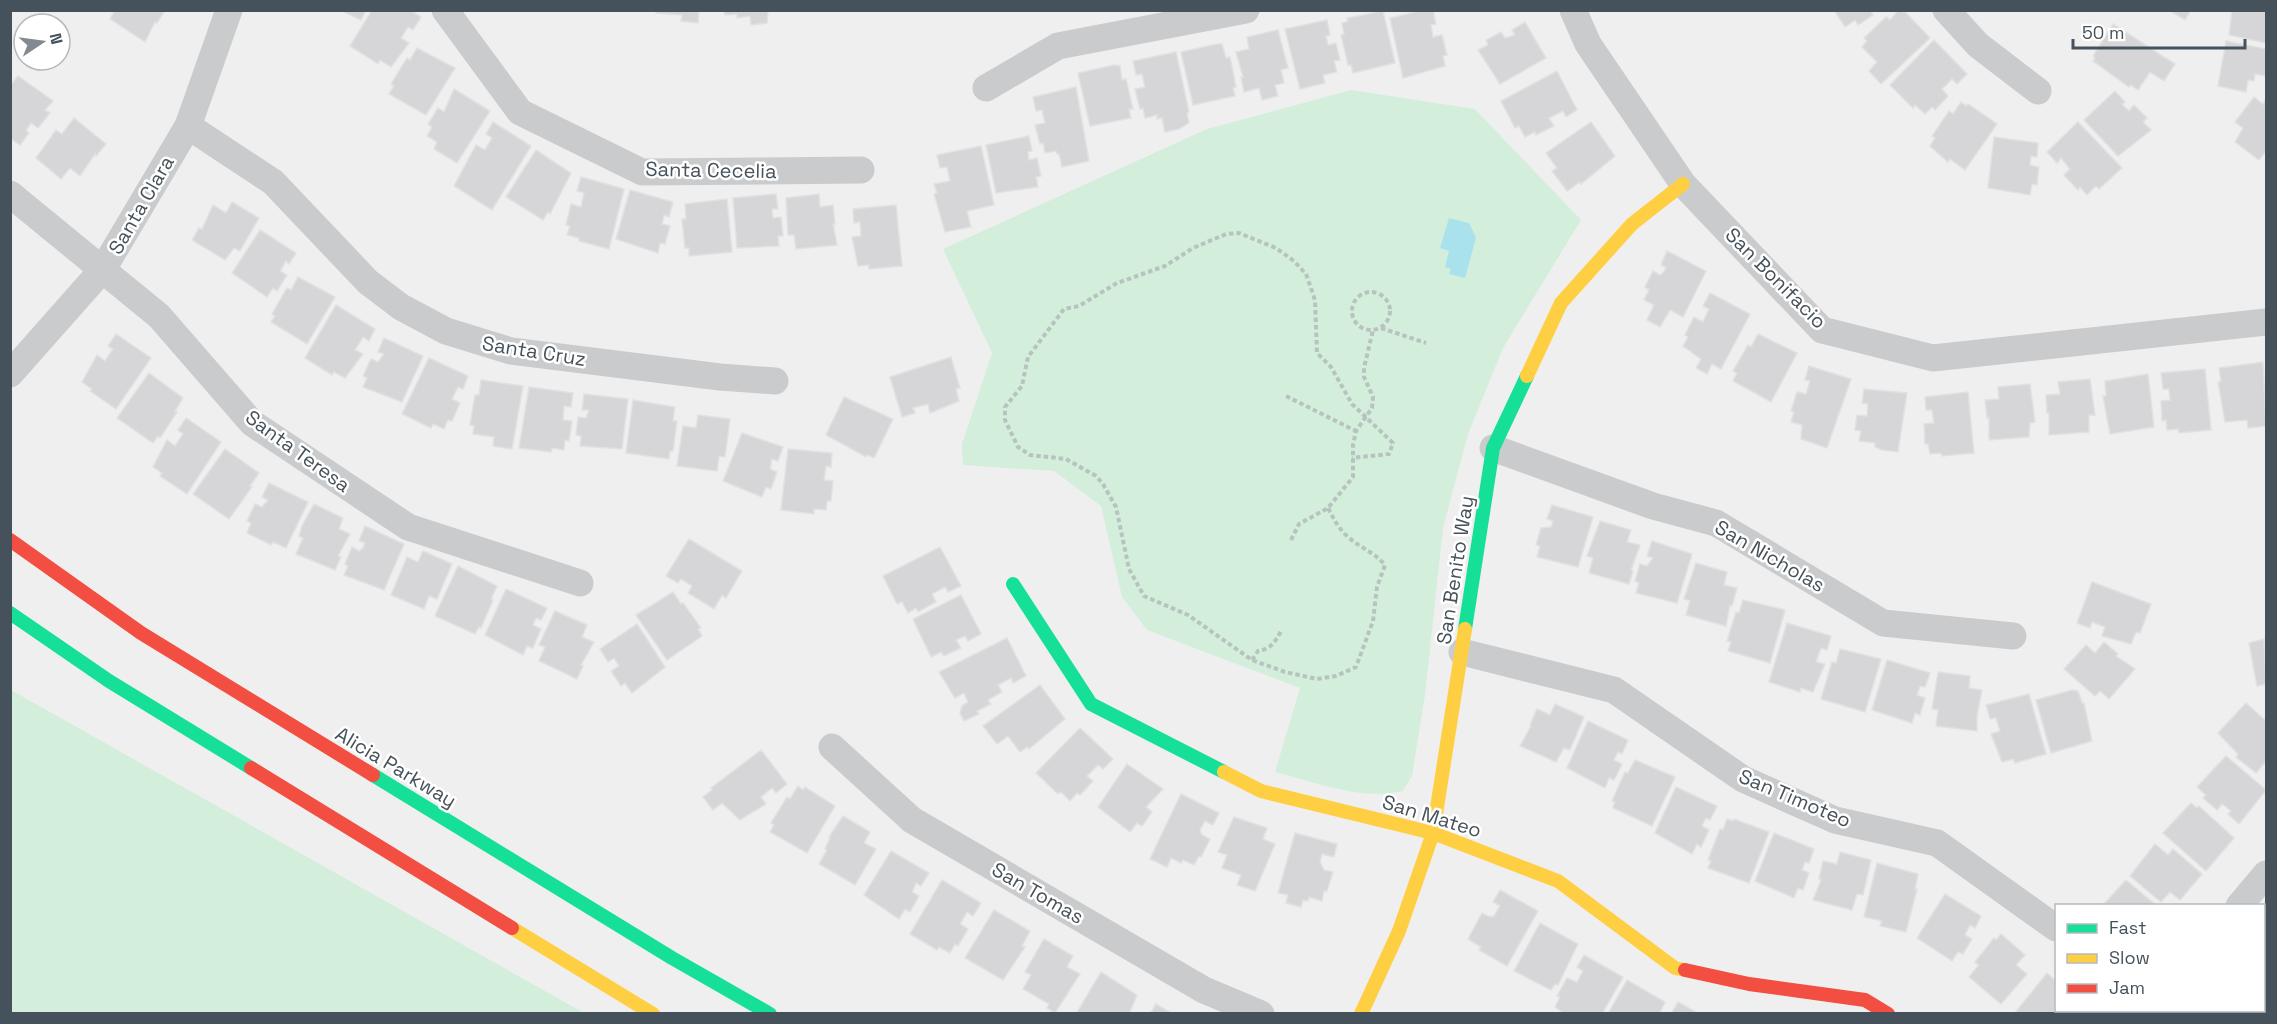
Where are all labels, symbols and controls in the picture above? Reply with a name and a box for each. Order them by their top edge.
north arrow [12,12,72,72]
scale bar [2073,12,2246,50]
text: 50 m [2082,21,2124,44]
text: N [45,31,68,46]
street label: Santa Clara [102,151,180,259]
street label: Santa Cecelia [645,156,777,184]
street label: San Bonifacio [1720,222,1832,334]
street label: Santa Cruz [480,330,588,372]
street label: Santa Teresa [240,404,356,498]
street label: San Benito Way [1430,494,1480,646]
street label: San Nicholas [1710,514,1830,598]
street label: Alicia Parkway [331,721,461,813]
street label: San Timoteo [1735,763,1855,833]
street label: San Mateo [1379,789,1485,843]
street label: San Tomas [987,856,1089,930]
legend [2055,904,2265,1012]
text: Fast [2109,916,2146,939]
text: Slow [2109,946,2150,969]
text: Jam [2109,976,2145,999]

